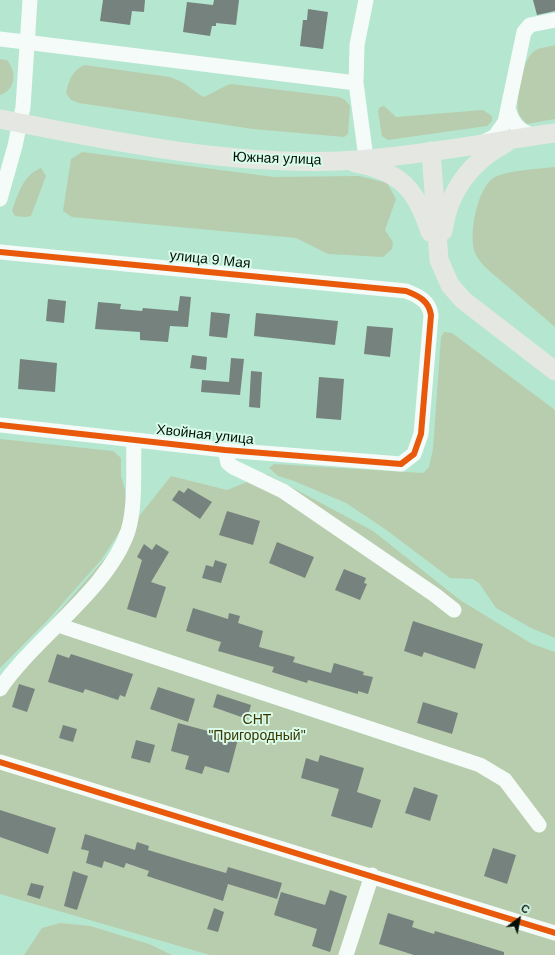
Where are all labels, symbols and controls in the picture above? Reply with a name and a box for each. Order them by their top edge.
street label: Южная улица [232,149,322,169]
street label: улица 9 Мая [169,247,251,273]
street label: Хвойная улица [156,422,254,448]
park label: СНТ "Пригородный" [208,712,306,744]
north arrow [499,899,539,939]
text: С [519,902,532,916]

